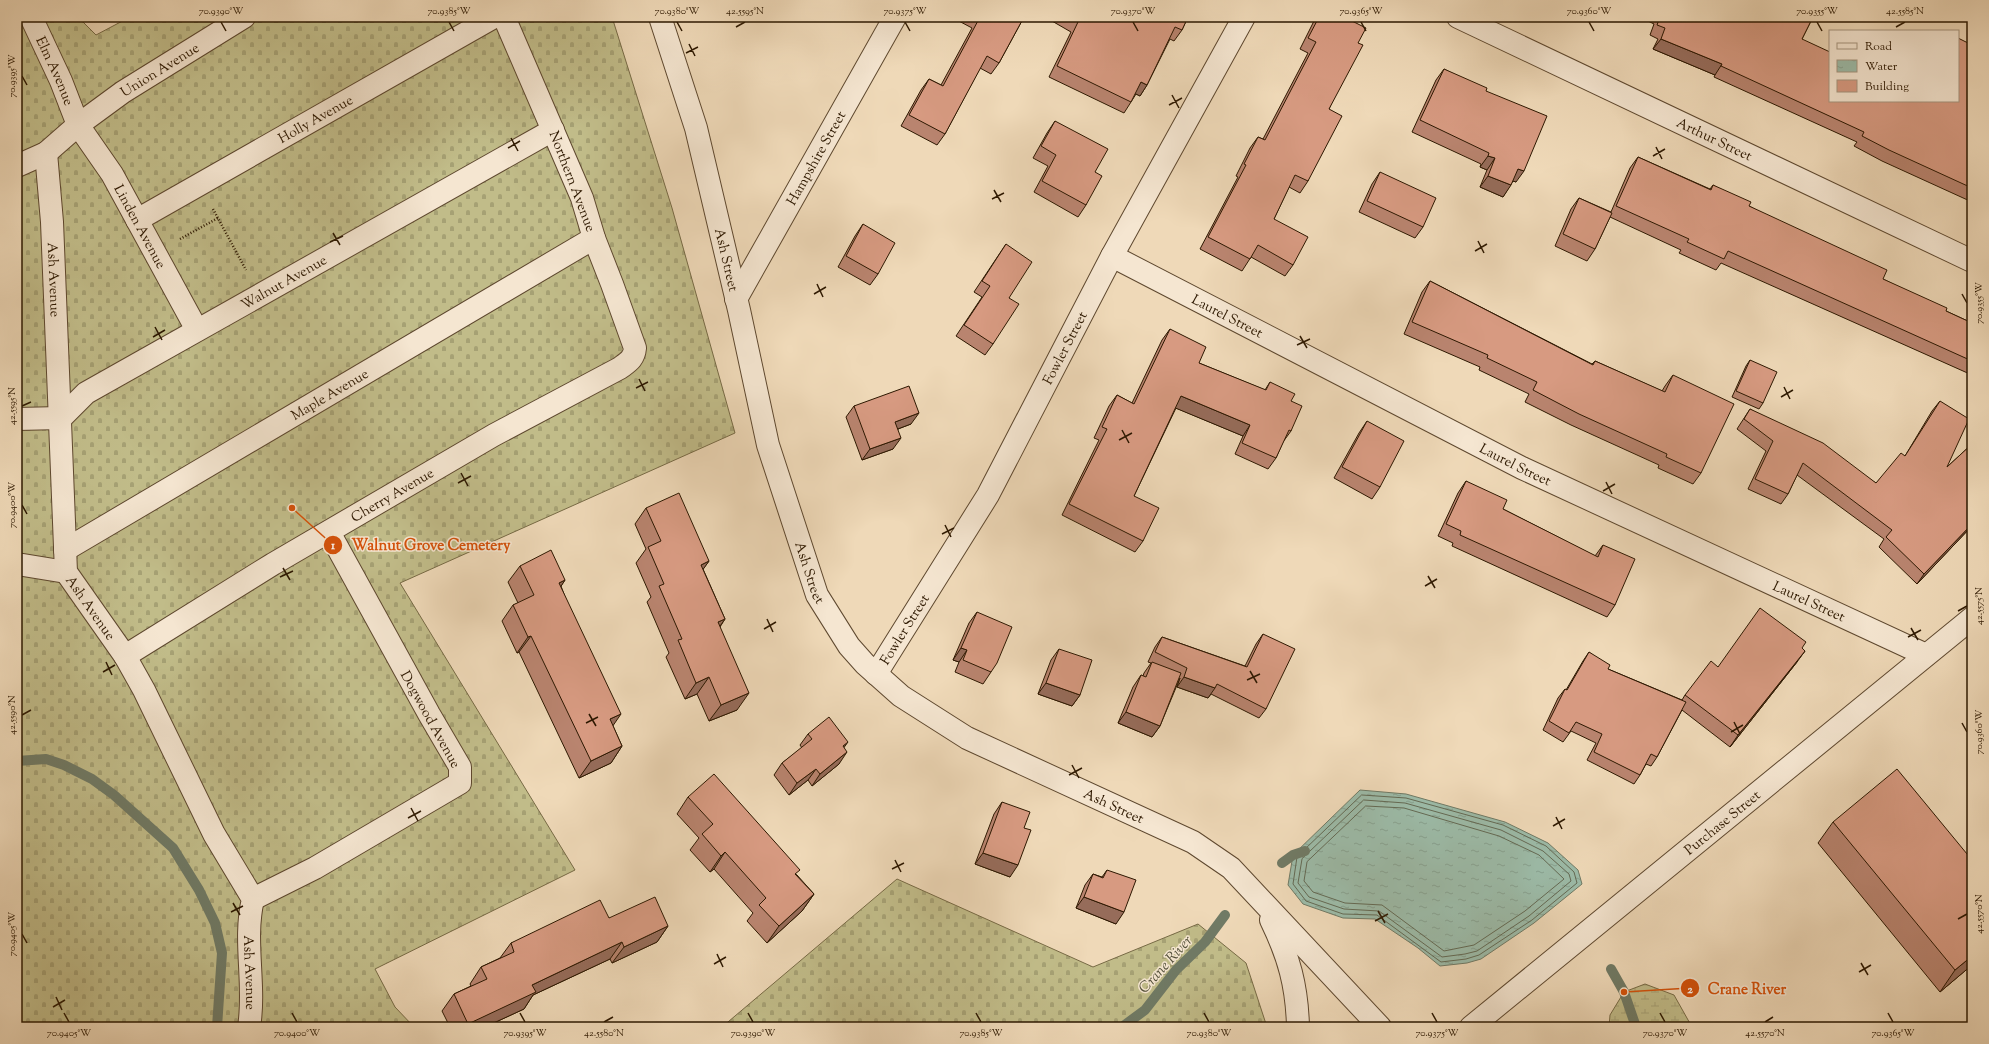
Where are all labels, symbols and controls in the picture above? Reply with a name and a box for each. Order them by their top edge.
text: 70.9390°W [199,4,243,19]
text: 70.9385°W [427,4,471,19]
text: 70.9380°W [655,4,699,19]
text: 42.5595°N [726,4,764,19]
text: 70.9375°W [883,4,927,19]
text: 70.9370°W [1111,4,1155,19]
text: 70.9365°W [1339,4,1383,19]
text: 70.9360°W [1567,4,1611,19]
text: 70.9355°W [1796,4,1838,19]
text: 42.5585°N [1886,4,1924,19]
legend [1829,30,1959,102]
street label: Elm Avenue [30,34,78,109]
text: Road [1865,38,1892,56]
street label: Union Avenue [117,39,204,103]
text: 70.9395°W [5,54,20,98]
text: Water [1865,58,1898,76]
text: Building [1865,78,1909,96]
street label: Holly Avenue [275,91,357,150]
street label: Hampshire Street [783,108,852,210]
street label: Arthur Street [1672,114,1755,167]
street label: Northern Avenue [543,128,600,235]
street label: Linden Avenue [108,182,170,273]
street label: Ash Street [708,227,742,294]
street label: Ash Avenue [41,242,64,318]
street label: Walnut Avenue [238,251,331,316]
text: 70.9355°W [1972,282,1987,324]
street label: Laurel Street [1187,291,1266,344]
street label: Fowler Street [1039,308,1094,389]
street label: Maple Avenue [288,365,373,426]
text: 42.5595°N [5,387,20,425]
street label: Laurel Street [1475,440,1554,492]
street label: Cherry Avenue [348,464,438,528]
text: 70.9400°W [5,482,20,528]
callout: Walnut Grove Cemetery [323,531,518,558]
text: Walnut Grove Cemetery [352,536,511,557]
text: 1 [330,537,336,555]
street label: Ash Street [788,540,828,609]
street label: Ash Avenue [60,572,119,645]
street label: Laurel Street [1769,577,1848,628]
text: 42.5575°N [1972,587,1987,625]
street label: Fowler Street [876,591,936,669]
street label: Dogwood Avenue [394,668,464,772]
text: 42.5590°N [5,695,20,735]
text: 70.9360°W [1972,710,1987,754]
street label: Ash Street [1080,785,1147,830]
street label: Purchase Street [1681,786,1766,861]
text: 42.5570°N [1972,894,1987,934]
text: 70.9405°W [5,912,20,956]
water label: Crane River [1134,931,1198,999]
street label: Ash Avenue [237,935,259,1010]
callout: Crane River [1680,975,1795,1002]
text: Crane River [1708,980,1787,1001]
text: 2 [1687,981,1693,999]
text: 70.9405°W [47,1026,91,1041]
text: 70.9400°W [274,1026,320,1041]
text: 70.9395°W [503,1026,547,1041]
text: 42.5580°N [584,1026,624,1041]
text: 70.9390°W [731,1026,775,1041]
text: 70.9385°W [959,1026,1003,1041]
text: 70.9380°W [1187,1026,1231,1041]
text: 70.9375°W [1415,1026,1459,1041]
text: 70.9370°W [1643,1026,1687,1041]
text: 42.5570°N [1745,1026,1785,1041]
text: 70.9365°W [1871,1026,1915,1041]

